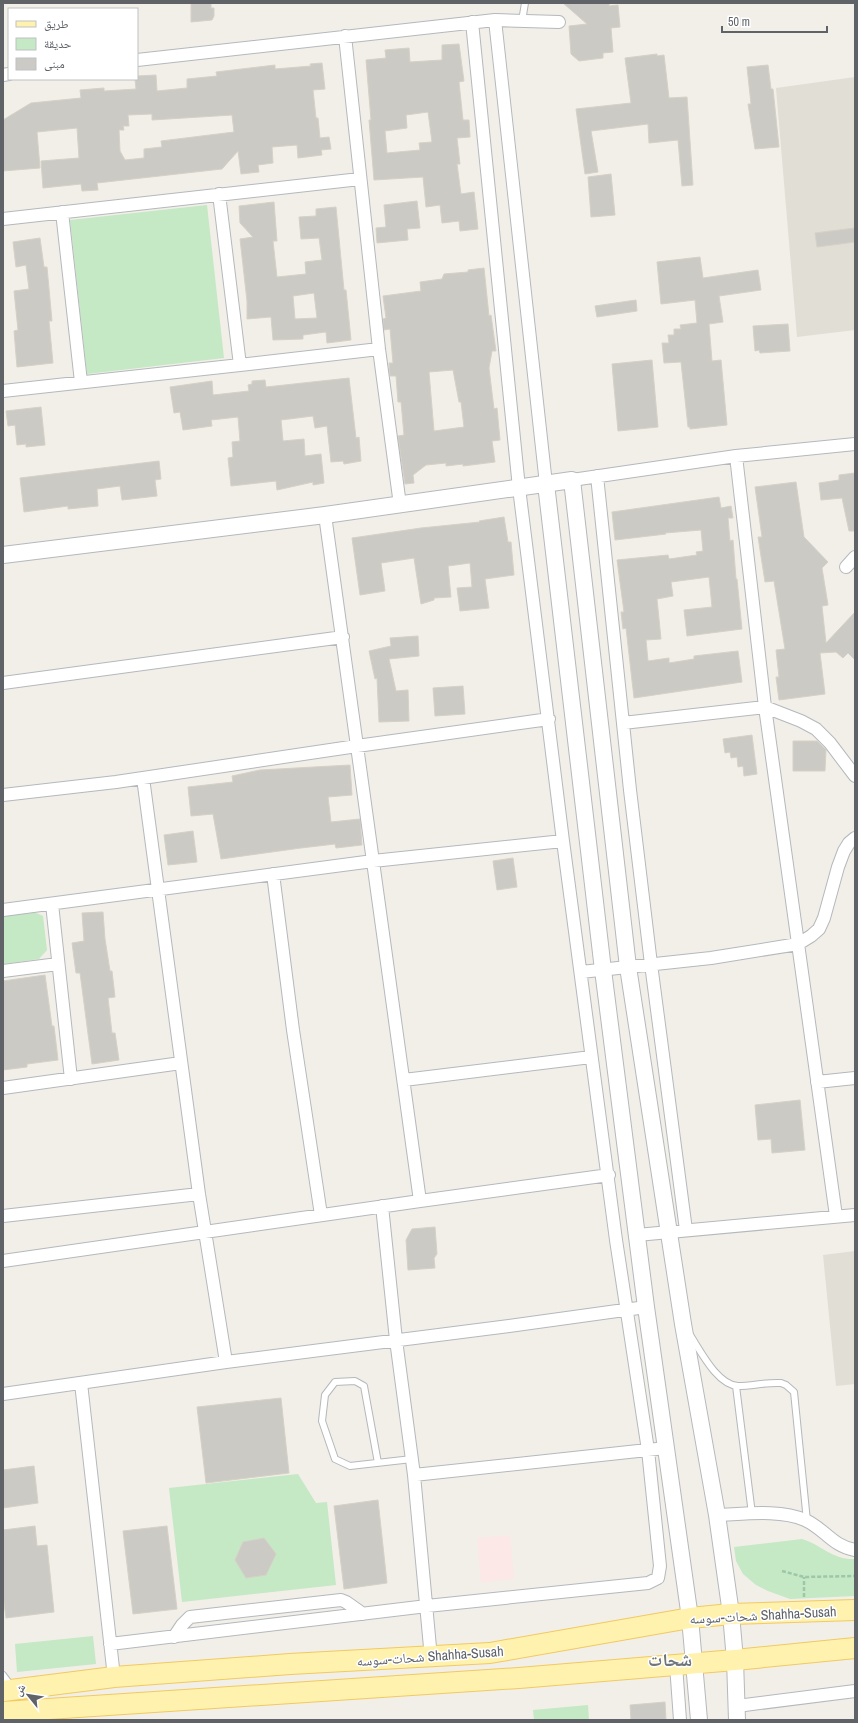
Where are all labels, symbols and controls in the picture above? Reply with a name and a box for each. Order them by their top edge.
legend [8,8,138,80]
scale bar [722,8,827,34]
text: 50 m [728,14,750,30]
text: طريق [44,16,69,32]
text: حديقة [44,36,72,52]
text: مبنى [44,56,65,72]
street label: شحات-سوسه Shahha-Susah [689,1602,837,1628]
street label: شحات-سوسه Shahha-Susah [356,1642,504,1670]
district label: شحات [648,1647,692,1672]
north arrow [8,1675,48,1715]
text: ش [10,1681,29,1699]

